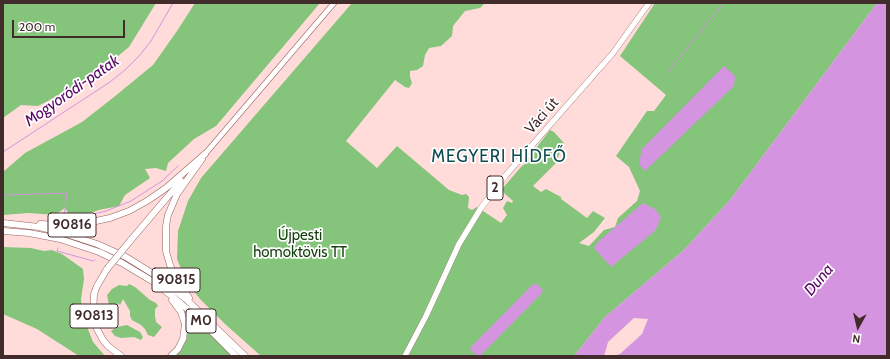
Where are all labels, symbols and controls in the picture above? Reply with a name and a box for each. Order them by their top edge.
scale bar [14,12,127,38]
text: 200 m [19,19,55,34]
water label: Mogyoródi-patak [21,51,123,131]
street label: Váci út [521,94,563,138]
district label: MEGYERI HÍDFŐ [431,147,567,167]
road number: 2 [487,176,503,200]
road number: 90816 [48,213,96,237]
park label: Újpesti homoktövis TT [253,227,347,262]
water label: Duna [800,260,838,300]
road number: 90815 [152,268,200,292]
road number: 90813 [70,304,118,328]
north arrow [838,307,878,347]
road number: M0 [186,309,216,333]
text: N [852,331,861,346]

